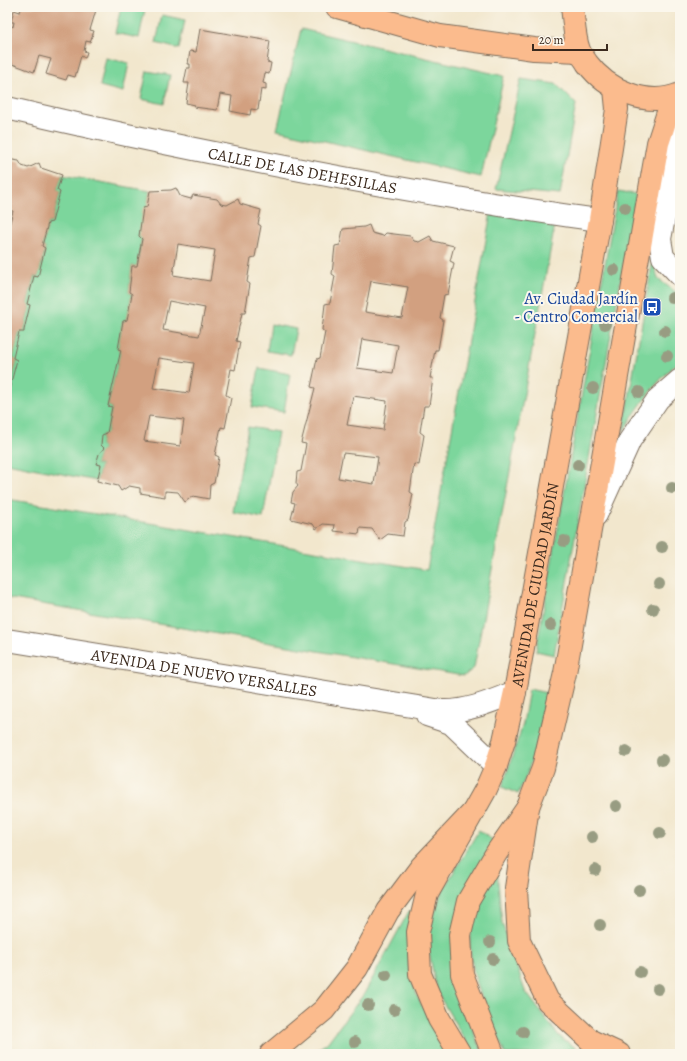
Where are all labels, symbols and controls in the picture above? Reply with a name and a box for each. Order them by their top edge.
scale bar [533,26,607,52]
text: 20 m [539,32,563,48]
street label: CALLE DE LAS DEHESILLAS [206,142,398,199]
place label: Av. Ciudad Jardín - Centro Comercial [514,288,638,328]
bus stop icon: Av. Ciudad Jardín - Centro Comercial [641,296,663,318]
street label: AVENIDA DE CIUDAD JARDÍN [506,481,565,689]
street label: AVENIDA DE NUEVO VERSALLES [89,644,319,702]

